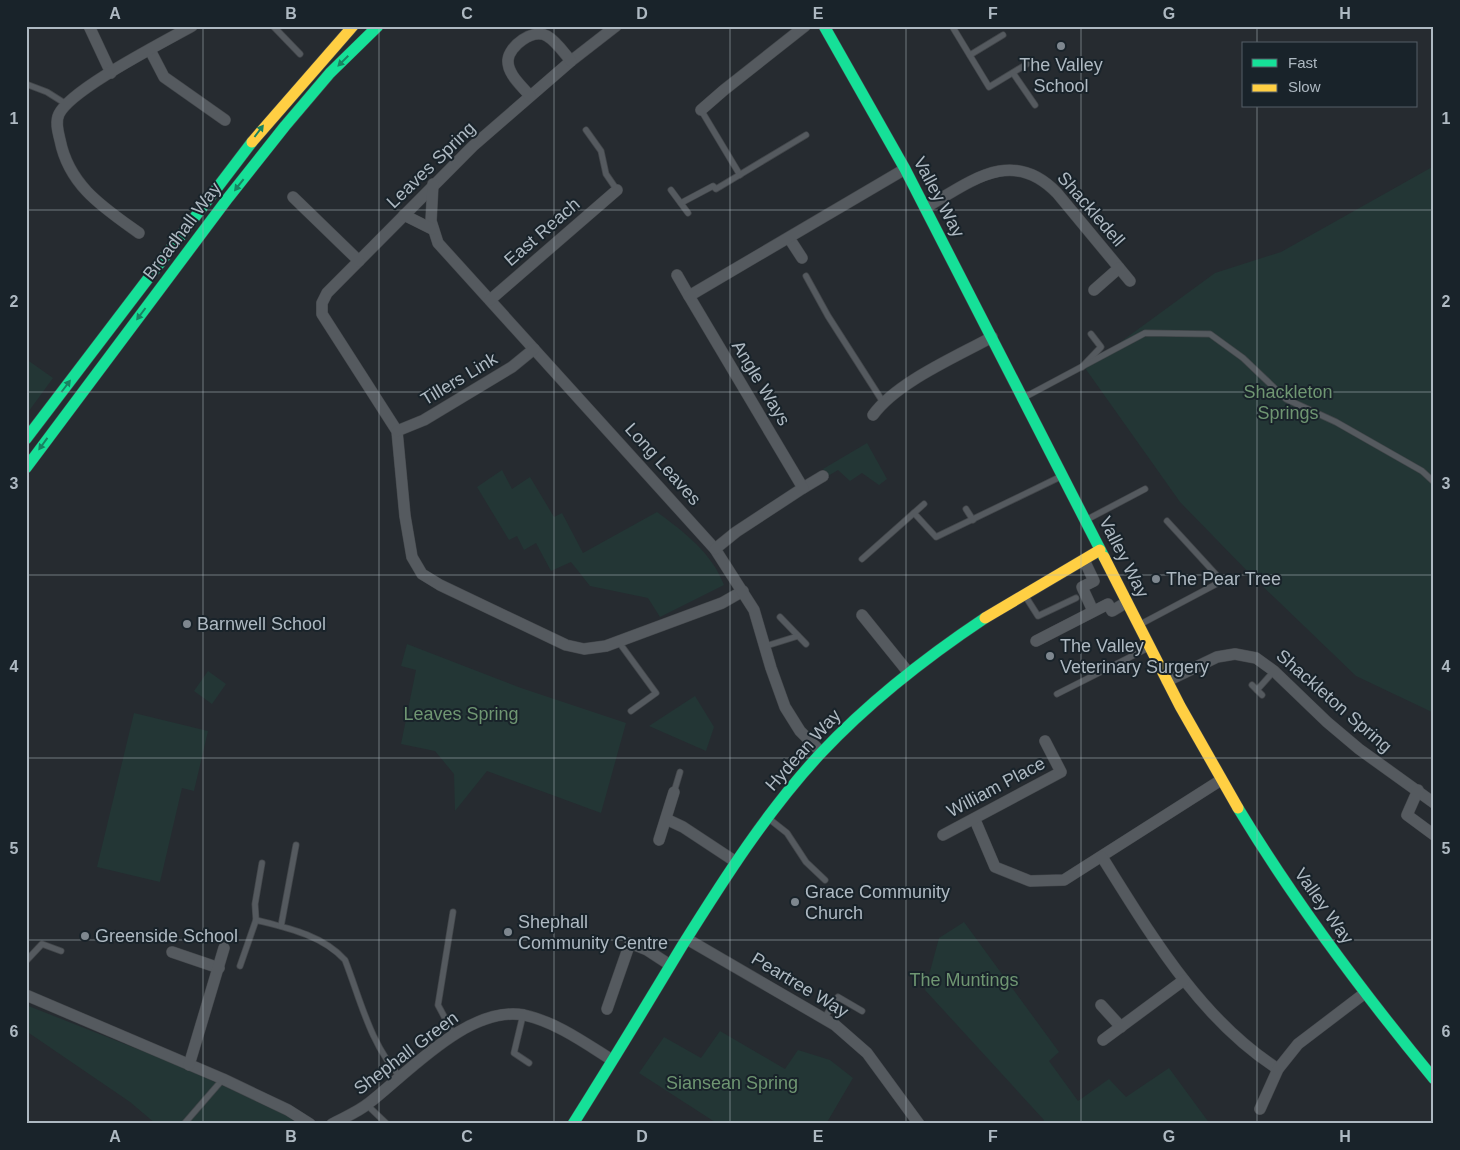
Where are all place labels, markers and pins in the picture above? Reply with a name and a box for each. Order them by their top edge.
marker: The Valley School [1055,40,1067,52]
place label: The Valley School [1019,55,1103,96]
place label: The Pear Tree [1166,569,1281,589]
marker: The Pear Tree [1150,573,1162,585]
place label: Barnwell School [197,614,326,634]
marker: Barnwell School [181,618,193,630]
place label: The Valley Veterinary Surgery [1060,636,1209,677]
marker: The Valley Veterinary Surgery [1044,650,1056,662]
place label: Grace Community Church [805,882,950,923]
marker: Grace Community Church [789,896,801,908]
place label: Shephall Community Centre [518,912,668,953]
place label: Greenside School [95,926,238,946]
marker: Shephall Community Centre [502,926,514,938]
marker: Greenside School [79,930,91,942]

